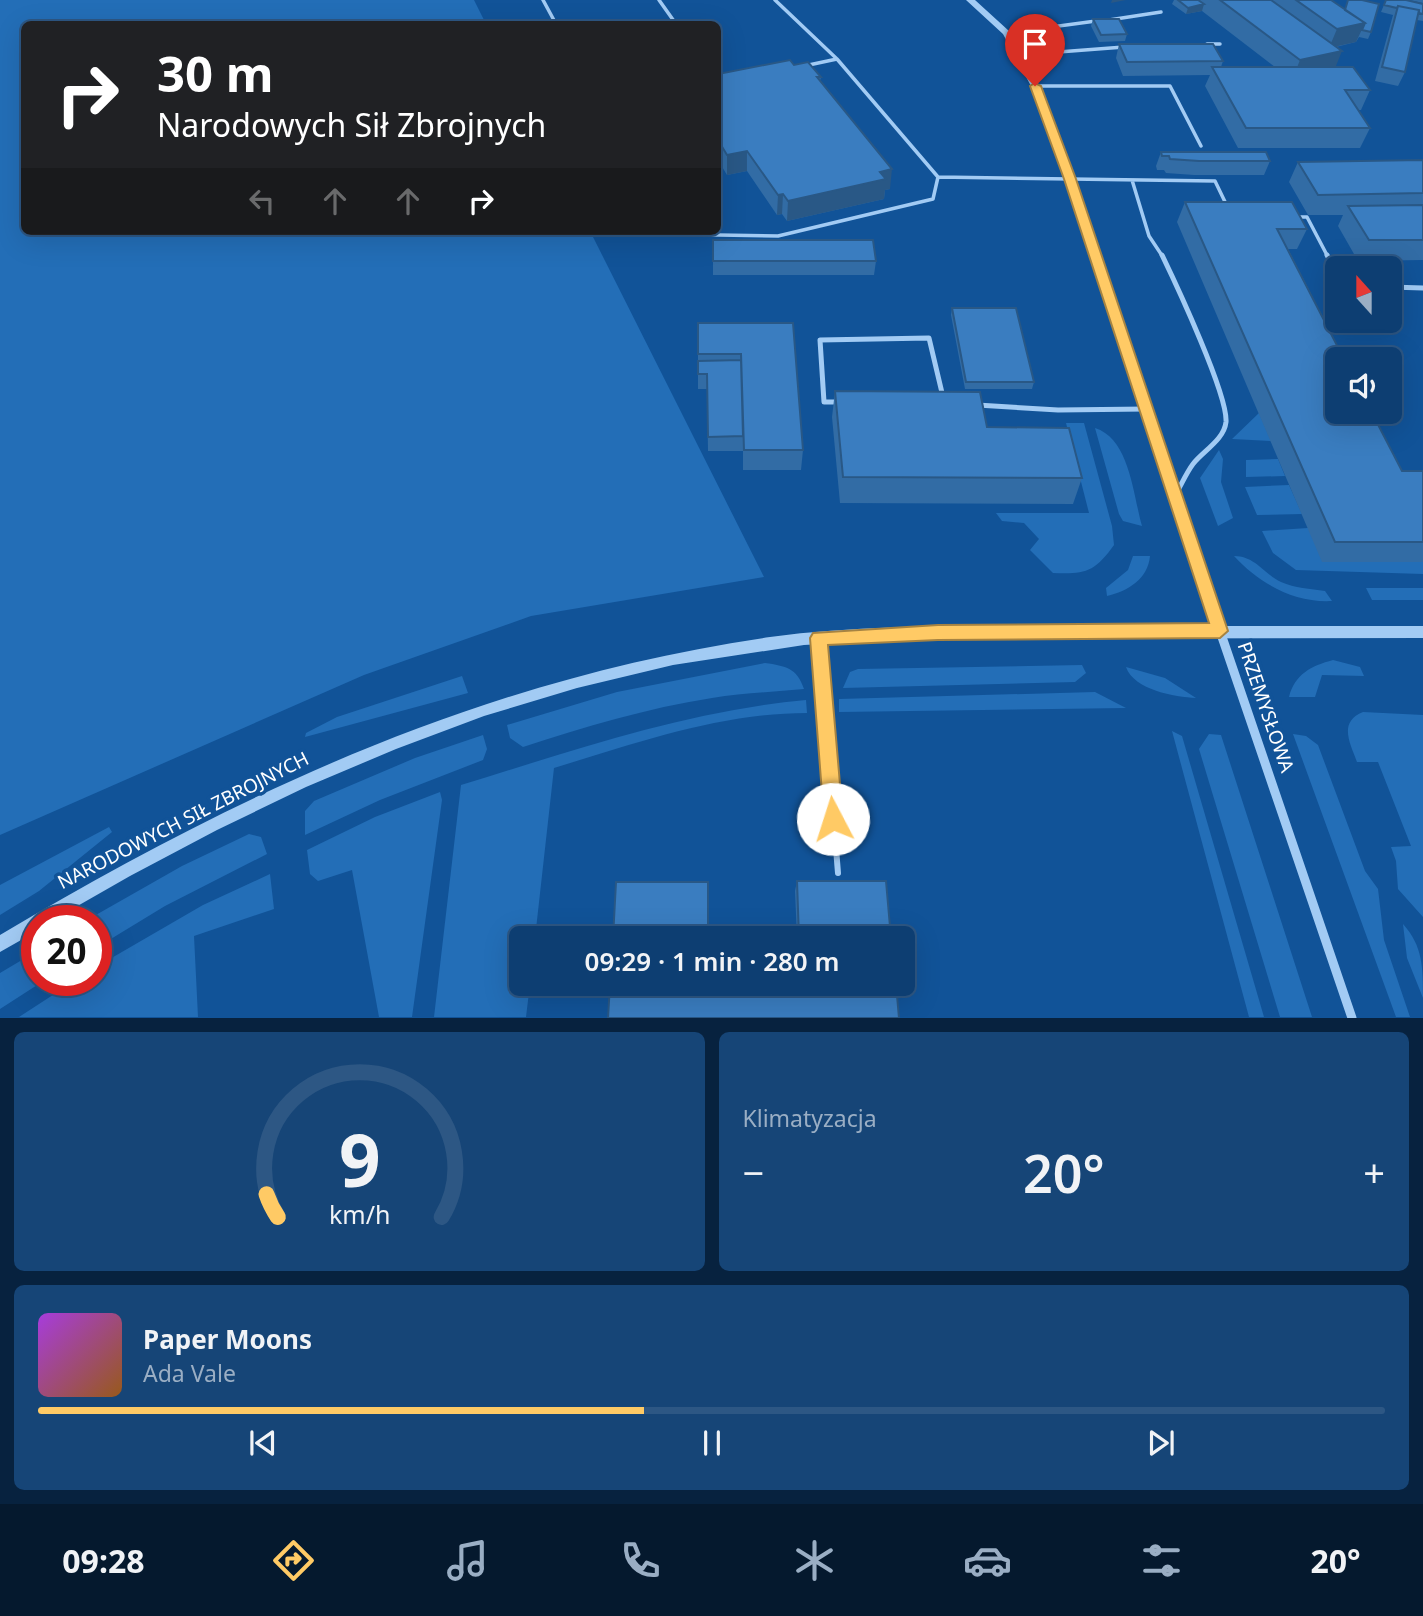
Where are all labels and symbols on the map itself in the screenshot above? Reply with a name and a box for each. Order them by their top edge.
pin [1005,14,1065,86]
north arrow [1325,256,1402,332]
street label: PRZEMYSŁOWA [1231,638,1301,777]
street label: NARODOWYCH SIŁ ZBROJNYCH [53,745,313,895]
position arrow [796,782,870,856]
speed limit sign: 20 [21,905,112,996]

